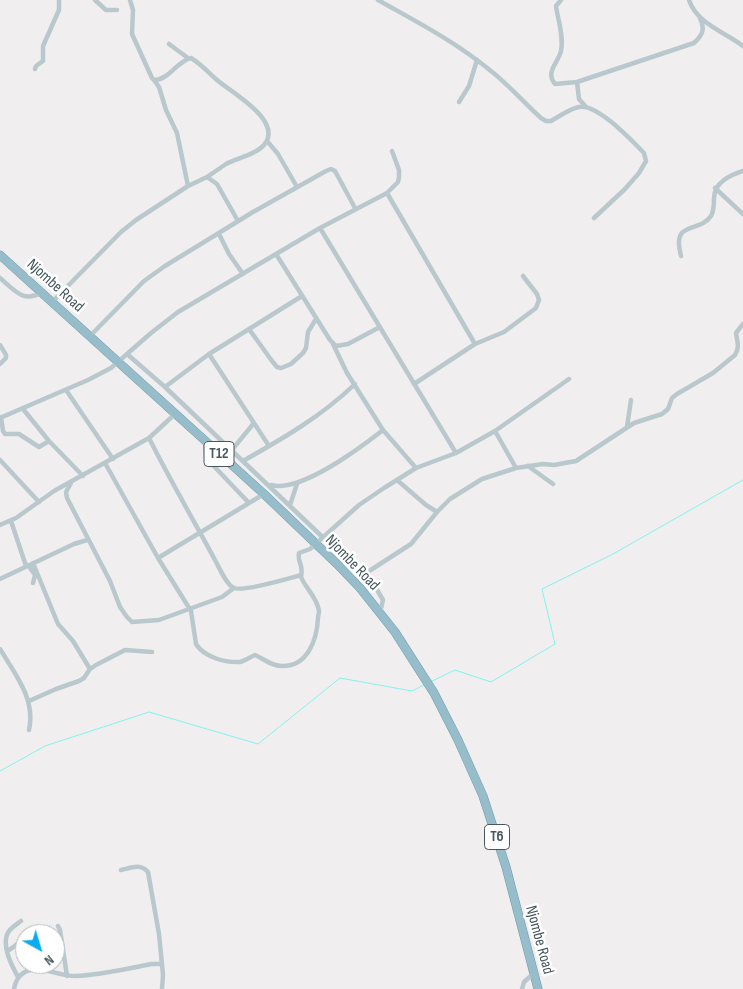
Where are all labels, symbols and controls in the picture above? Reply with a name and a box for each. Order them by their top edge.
street label: Njombe Road [22,255,88,317]
road number: T12 [204,442,234,466]
street label: Njombe Road [321,531,383,595]
road number: T6 [484,824,510,850]
street label: Njombe Road [521,904,557,976]
north arrow [15,924,65,974]
text: N [41,951,57,969]

